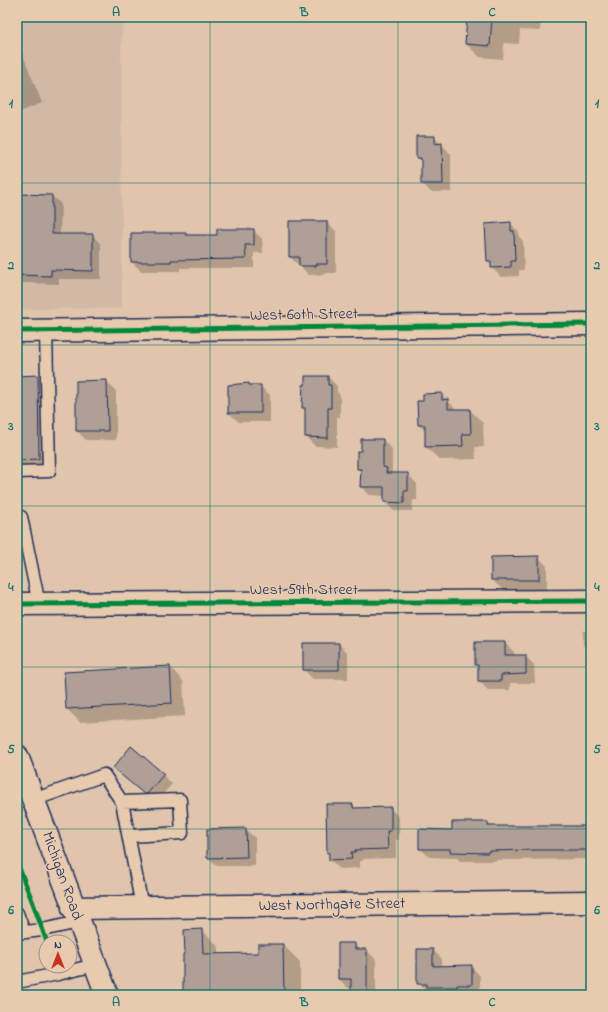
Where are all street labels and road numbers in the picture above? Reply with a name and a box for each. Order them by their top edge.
street label: West 60th Street [250,302,359,328]
street label: West 59th Street [250,578,359,602]
street label: Michigan Road [35,828,89,924]
street label: West Northgate Street [258,892,406,918]

